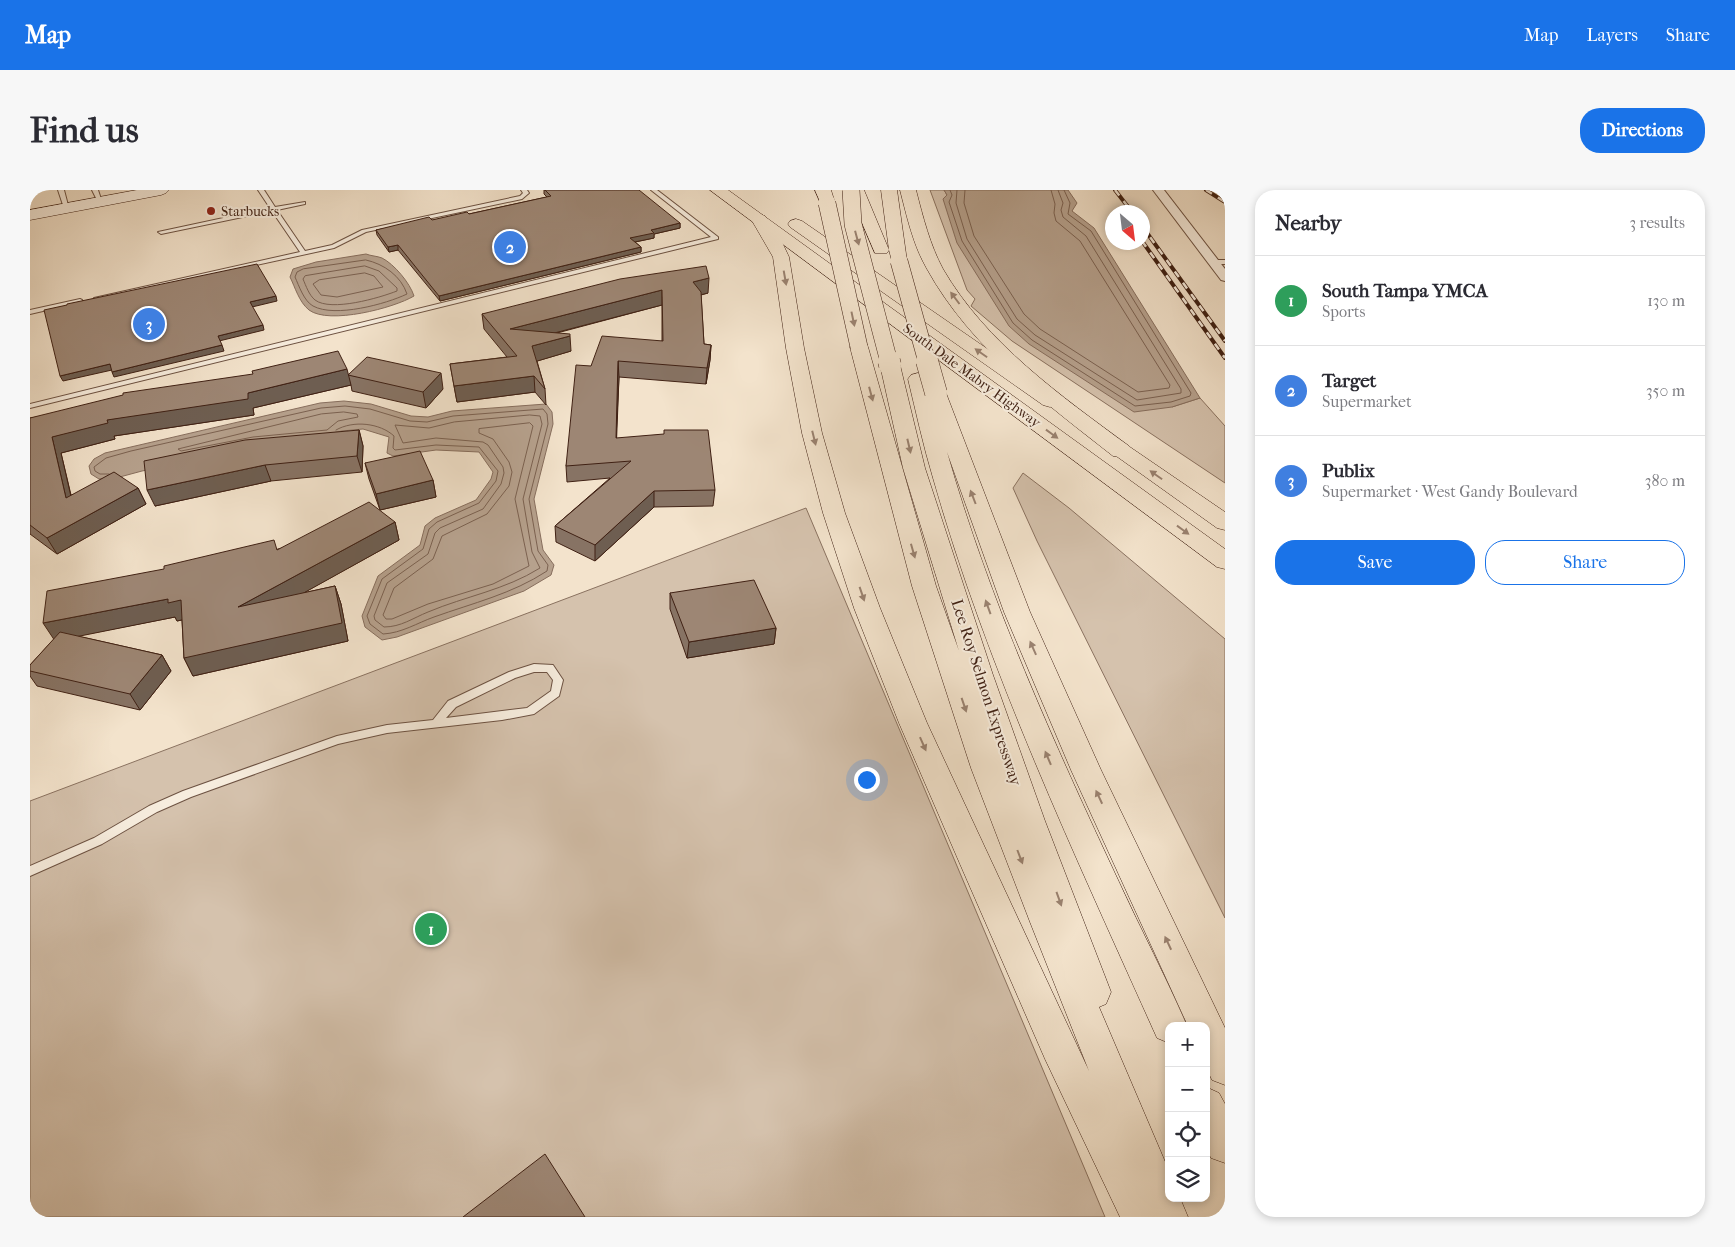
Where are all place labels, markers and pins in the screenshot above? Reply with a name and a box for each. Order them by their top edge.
place label: Starbucks [221,203,279,220]
marker: Starbucks [205,205,217,217]
pin: 2 [494,228,526,266]
pin: 3 [133,305,165,343]
pin: 1 [415,910,447,948]

